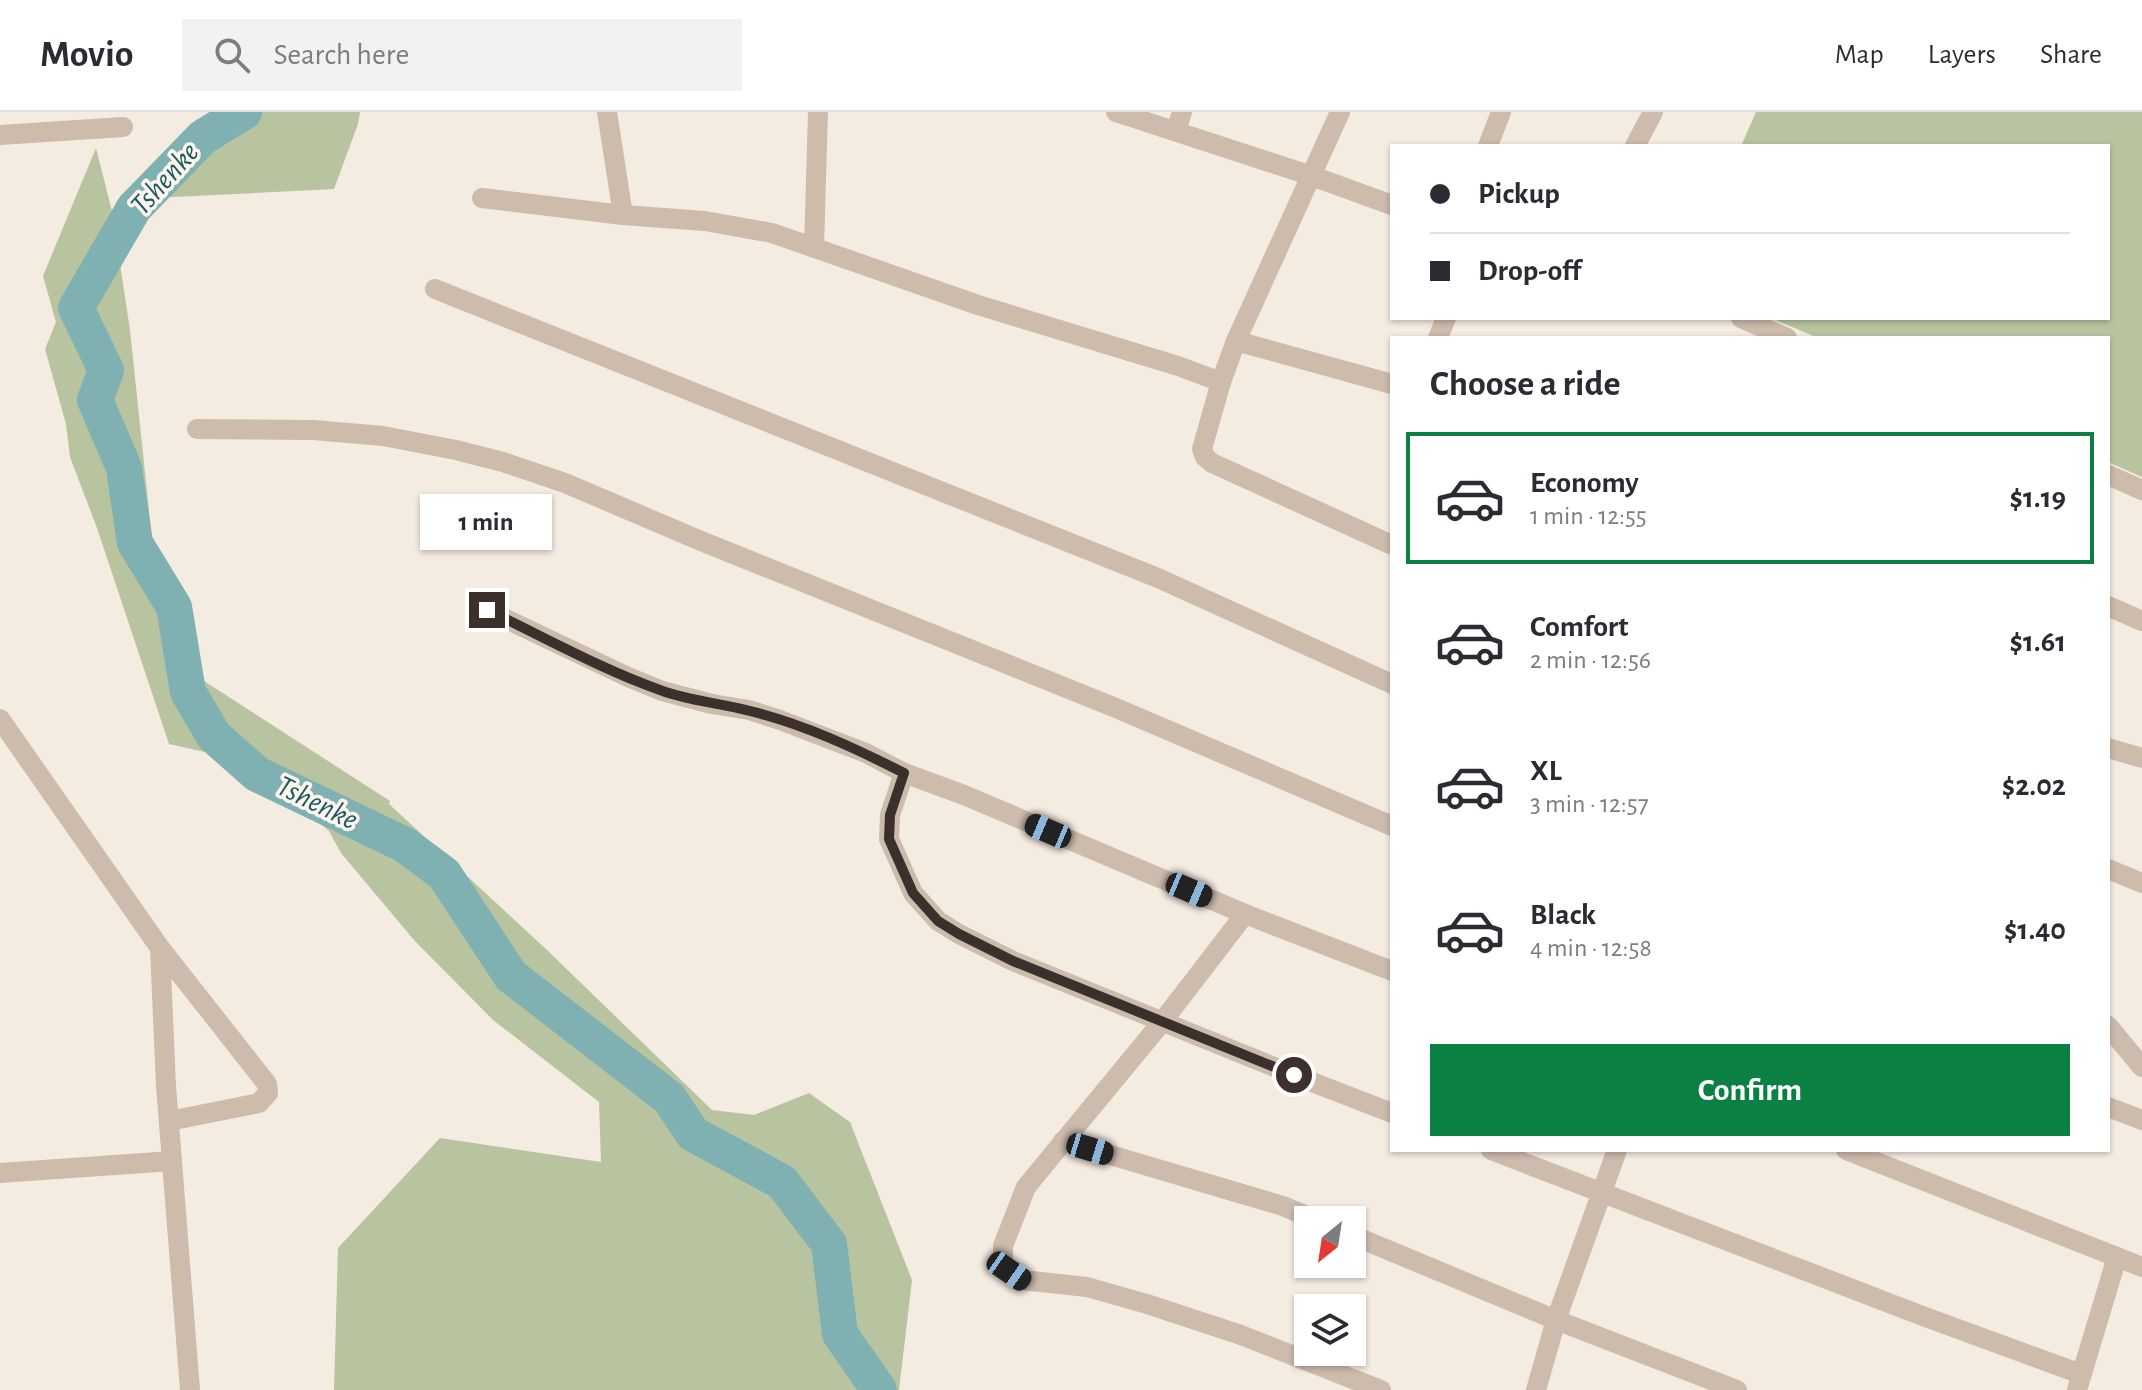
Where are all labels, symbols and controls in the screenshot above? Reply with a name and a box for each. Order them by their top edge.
search box [182,19,742,91]
icon: search [210,33,254,77]
text: Movio [40,36,134,74]
text: Search here [274,40,409,70]
text: Map [1835,41,1884,69]
text: Layers [1928,41,1996,69]
text: Share [2040,41,2102,69]
water label: Tshenke [125,137,205,221]
text: Pickup [1478,179,1560,209]
text: Drop-off [1478,256,1581,286]
text: Choose a ride [1430,366,1620,402]
icon: car [1434,462,1506,534]
text: Economy [1530,468,1639,498]
text: $1.19 [2010,483,2066,513]
callout: 1 min [421,494,553,550]
text: 1 min · 12:55 [1530,503,1647,529]
text: 1 min [459,509,513,535]
route end [469,592,505,628]
icon: car [1434,606,1506,678]
text: Comfort [1530,612,1629,642]
text: $1.61 [2010,627,2066,657]
text: 2 min · 12:56 [1530,647,1651,673]
icon: car [1434,750,1506,822]
text: XL [1530,756,1562,786]
water label: Tshenke [272,771,362,835]
text: $2.02 [2002,771,2066,801]
text: 3 min · 12:57 [1530,791,1648,817]
car [1021,811,1075,851]
car [1162,870,1216,910]
icon: car [1434,894,1506,966]
text: Black [1530,900,1596,930]
text: $1.40 [2004,915,2066,945]
text: 4 min · 12:58 [1530,935,1652,961]
button: Confirm [1430,1044,2070,1136]
route start [1276,1057,1312,1093]
car [1064,1131,1116,1167]
north arrow [1294,1206,1366,1278]
map controls [1294,1206,1366,1366]
car [982,1247,1036,1295]
button: layers [1294,1294,1366,1366]

